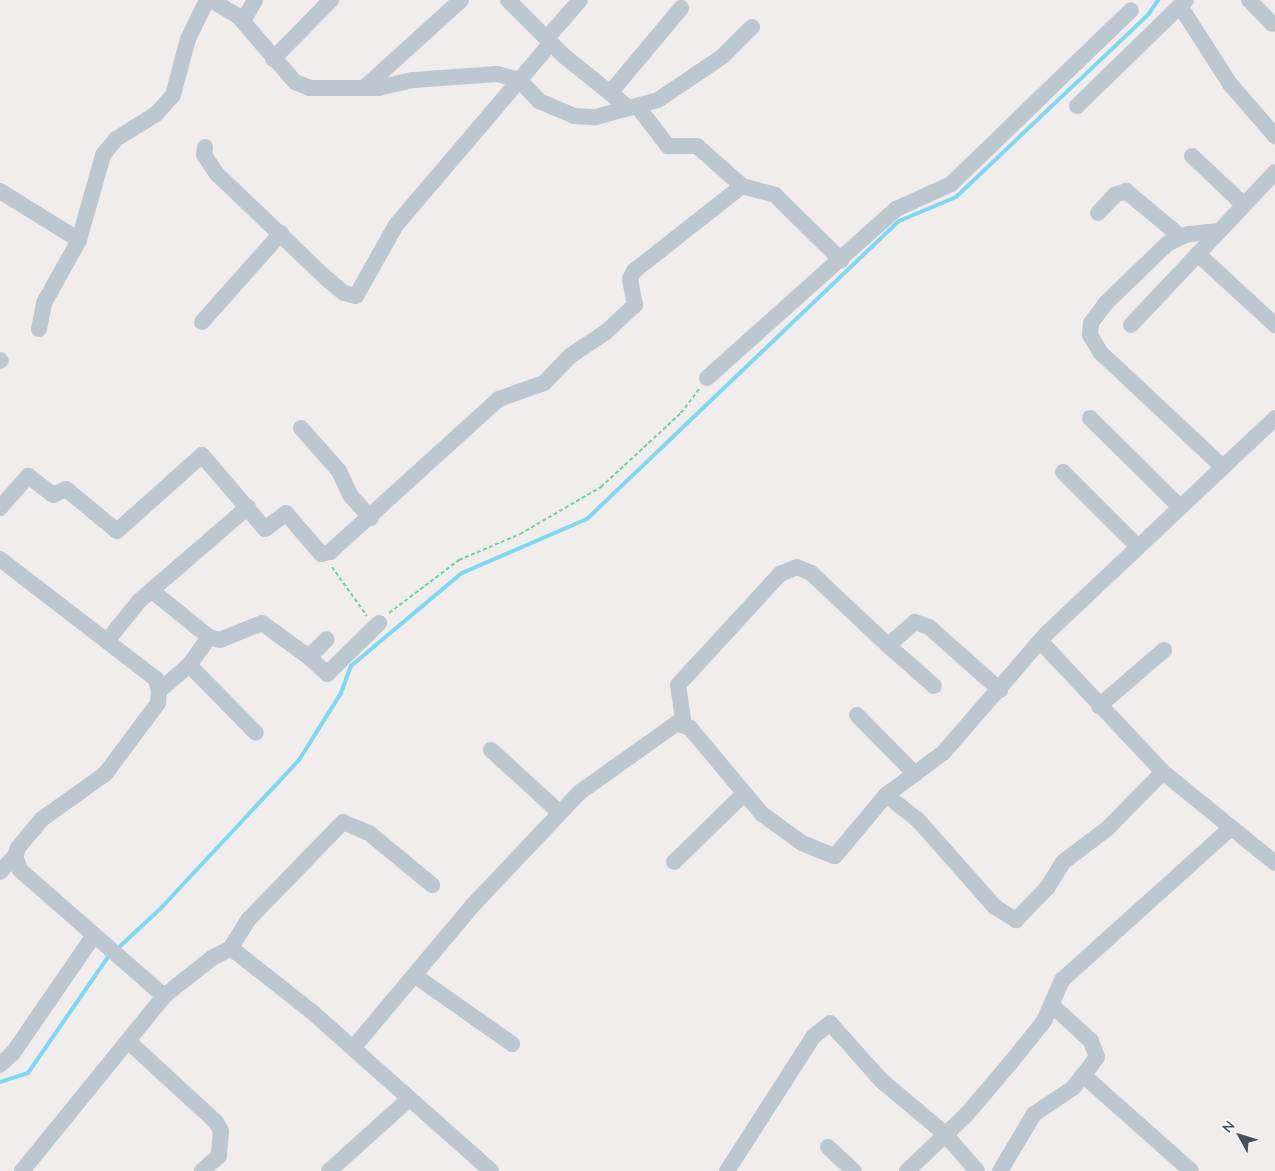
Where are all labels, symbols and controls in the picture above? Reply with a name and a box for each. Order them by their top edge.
north arrow [1215,1111,1265,1161]
text: N [1218,1117,1239,1136]

